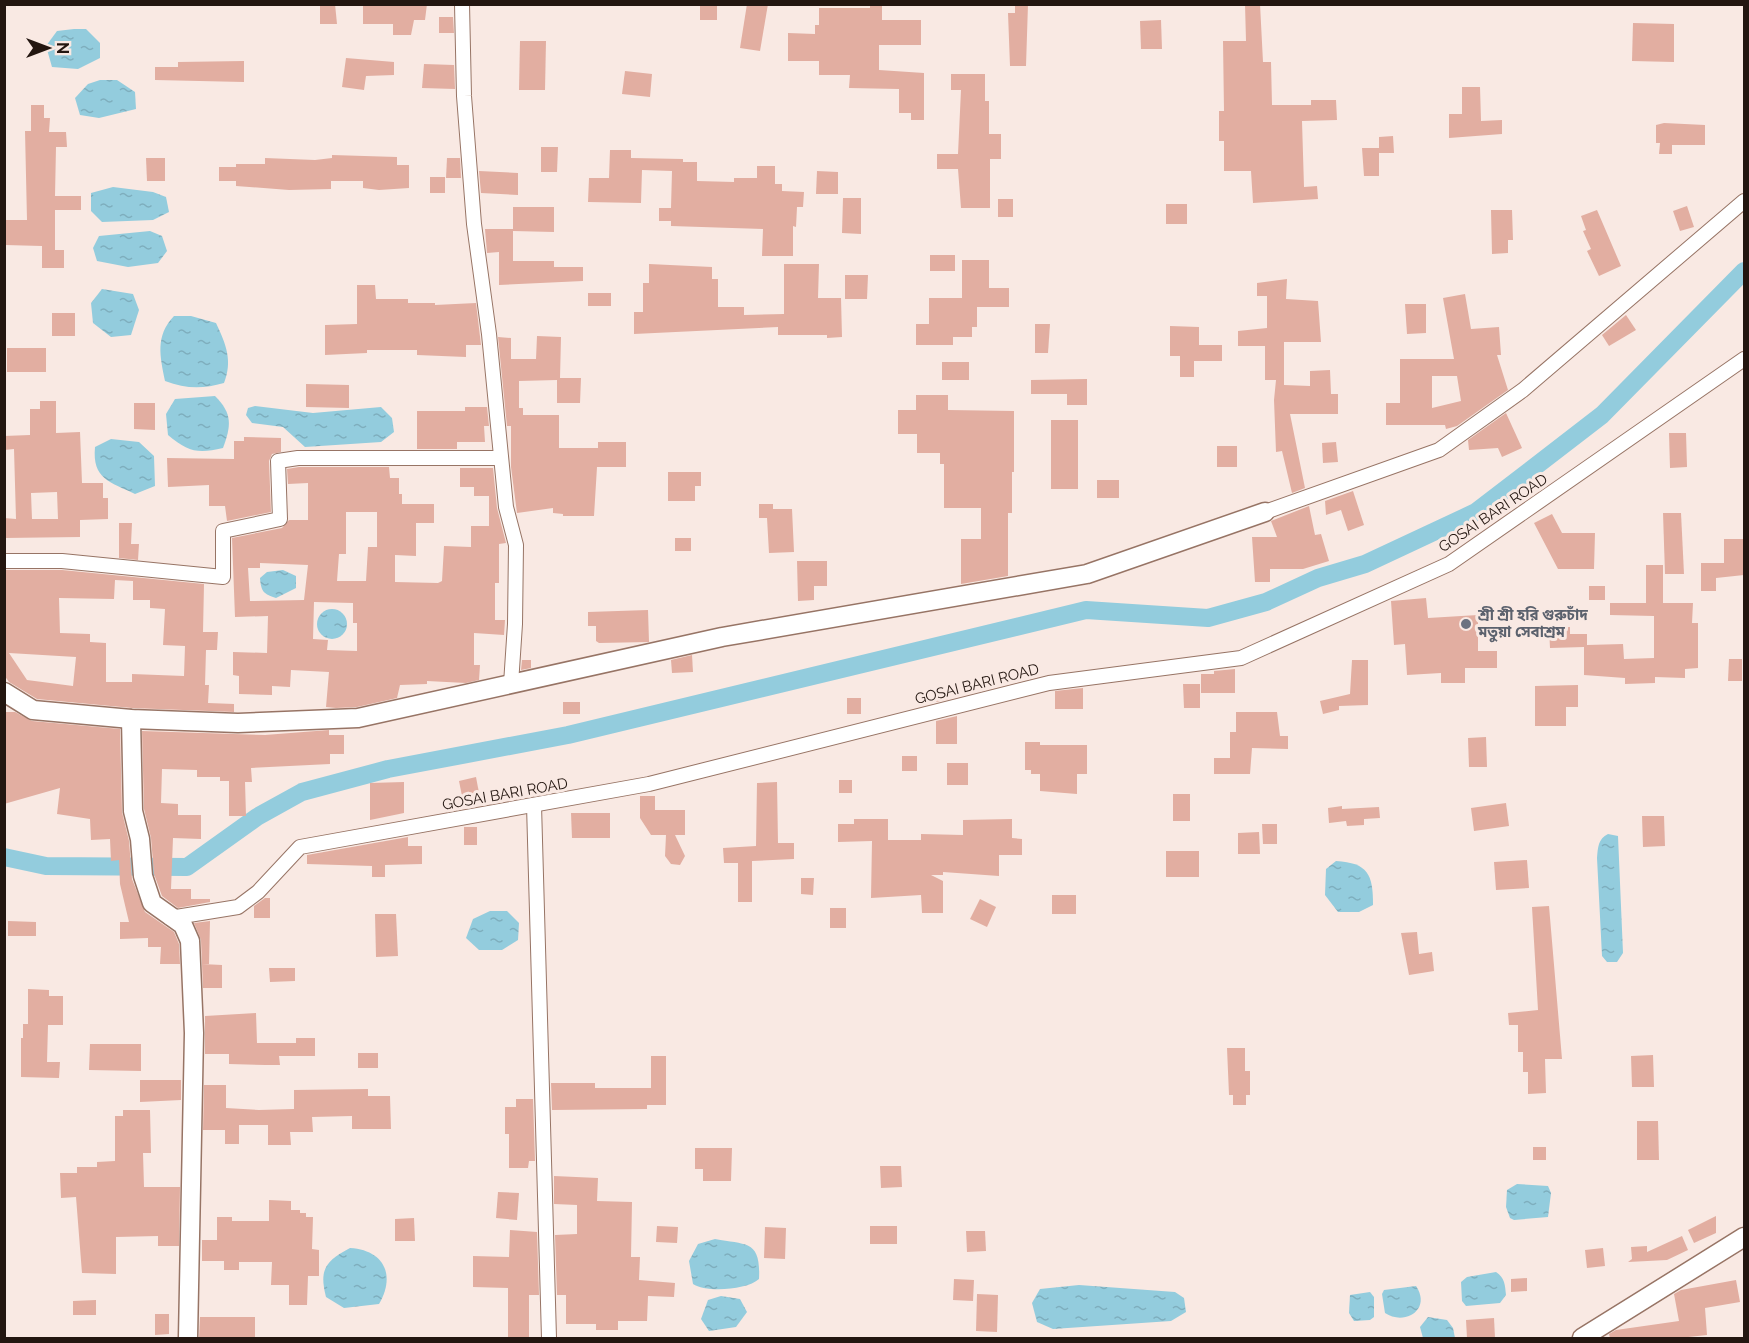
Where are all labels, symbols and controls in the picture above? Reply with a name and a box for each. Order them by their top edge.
north arrow [18,18,78,78]
text: N [53,42,72,54]
street label: GOSAI BARI ROAD [1435,470,1551,556]
place label: শ্রী শ্রী হরি গুরুচাঁদ মতুয়া সেবাশ্রম [1477,605,1588,643]
marker: শ্রী শ্রী হরি গুরুচাঁদ মতুয়া সেবাশ্রম [1459,617,1473,631]
street label: GOSAI BARI ROAD [913,660,1041,708]
street label: GOSAI BARI ROAD [441,774,570,814]

